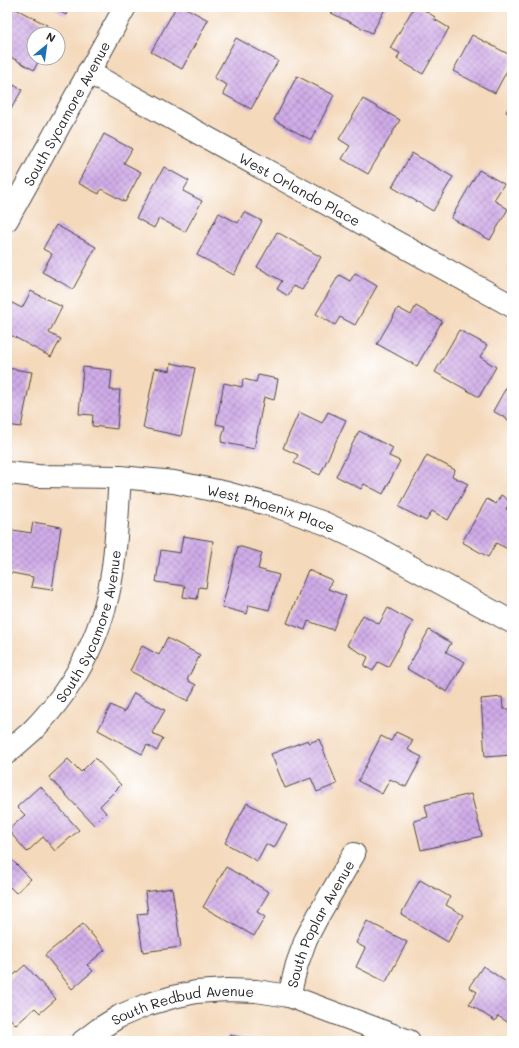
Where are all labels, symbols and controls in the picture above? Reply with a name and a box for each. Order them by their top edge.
north arrow [26,26,66,66]
text: N [44,28,58,45]
street label: South Sycamore Avenue [18,37,114,189]
street label: West Orlando Place [236,148,364,230]
street label: West Phoenix Place [205,480,338,537]
street label: South Sycamore Avenue [51,549,124,706]
street label: South Poplar Avenue [282,856,358,990]
street label: South Redbud Avenue [107,980,254,1029]

